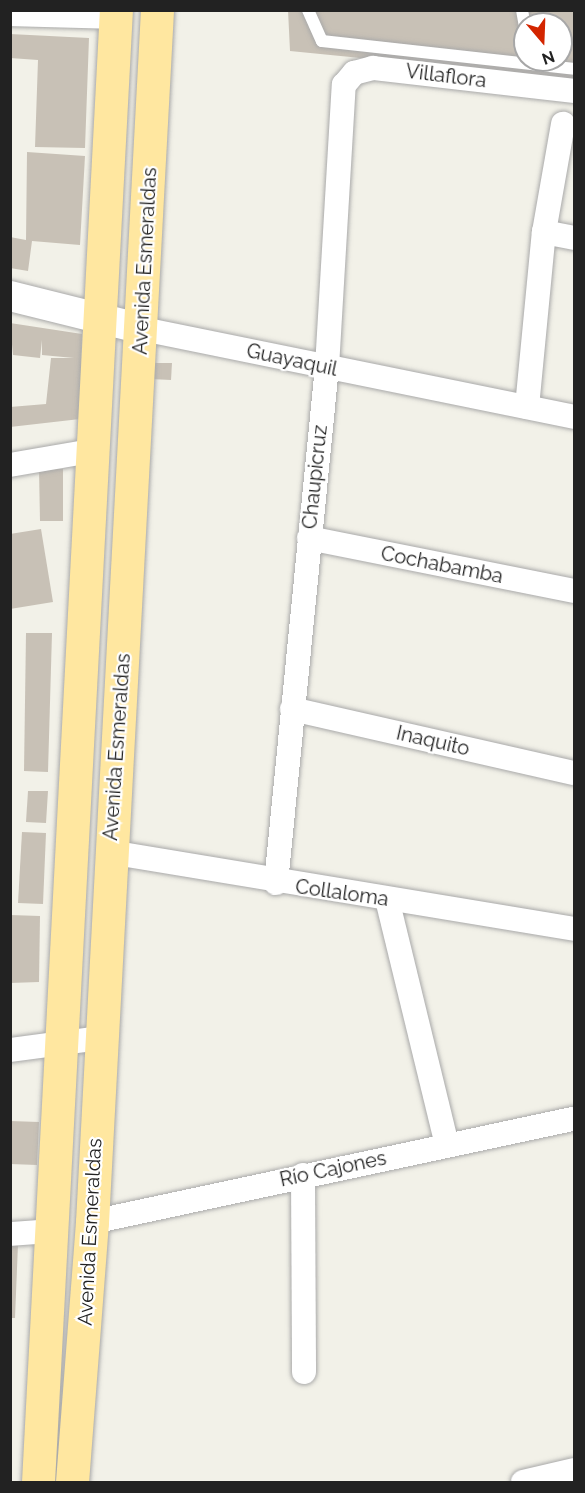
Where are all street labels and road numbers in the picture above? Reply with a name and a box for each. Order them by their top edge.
street label: Villaflora [404,59,488,93]
street label: Avenida Esmeraldas [128,167,162,355]
street label: Guayaquil [244,339,340,381]
street label: Chaupicruz [298,424,332,530]
street label: Cochabamba [379,541,505,589]
street label: Avenida Esmeraldas [98,653,136,841]
street label: Inaquito [394,721,472,761]
street label: Collaloma [294,875,390,911]
street label: Avenida Esmeraldas [73,1138,107,1326]
street label: Río Cajones [277,1146,389,1192]

